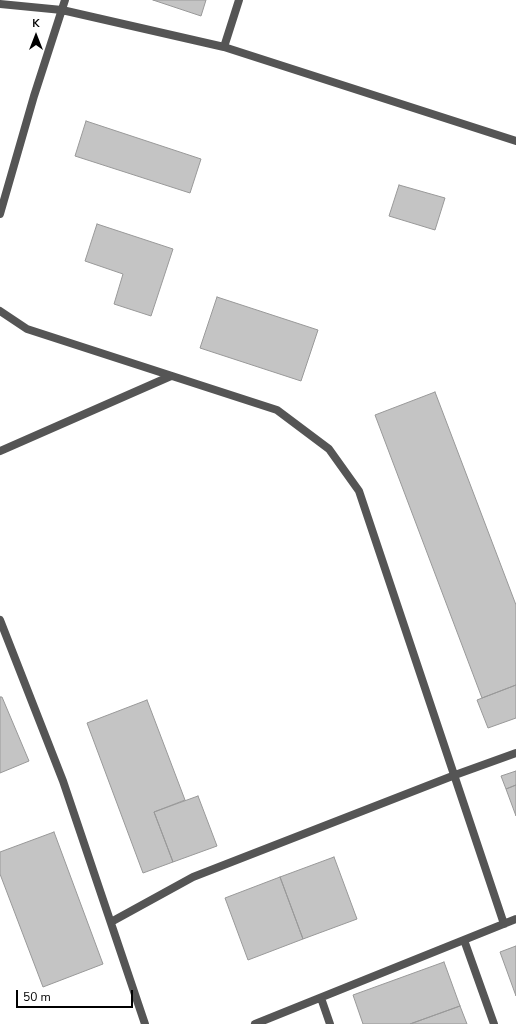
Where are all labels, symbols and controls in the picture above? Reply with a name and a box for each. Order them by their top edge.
north arrow [16,16,56,56]
text: K [32,16,40,31]
scale bar [18,982,135,1008]
text: 50 m [23,989,51,1005]

